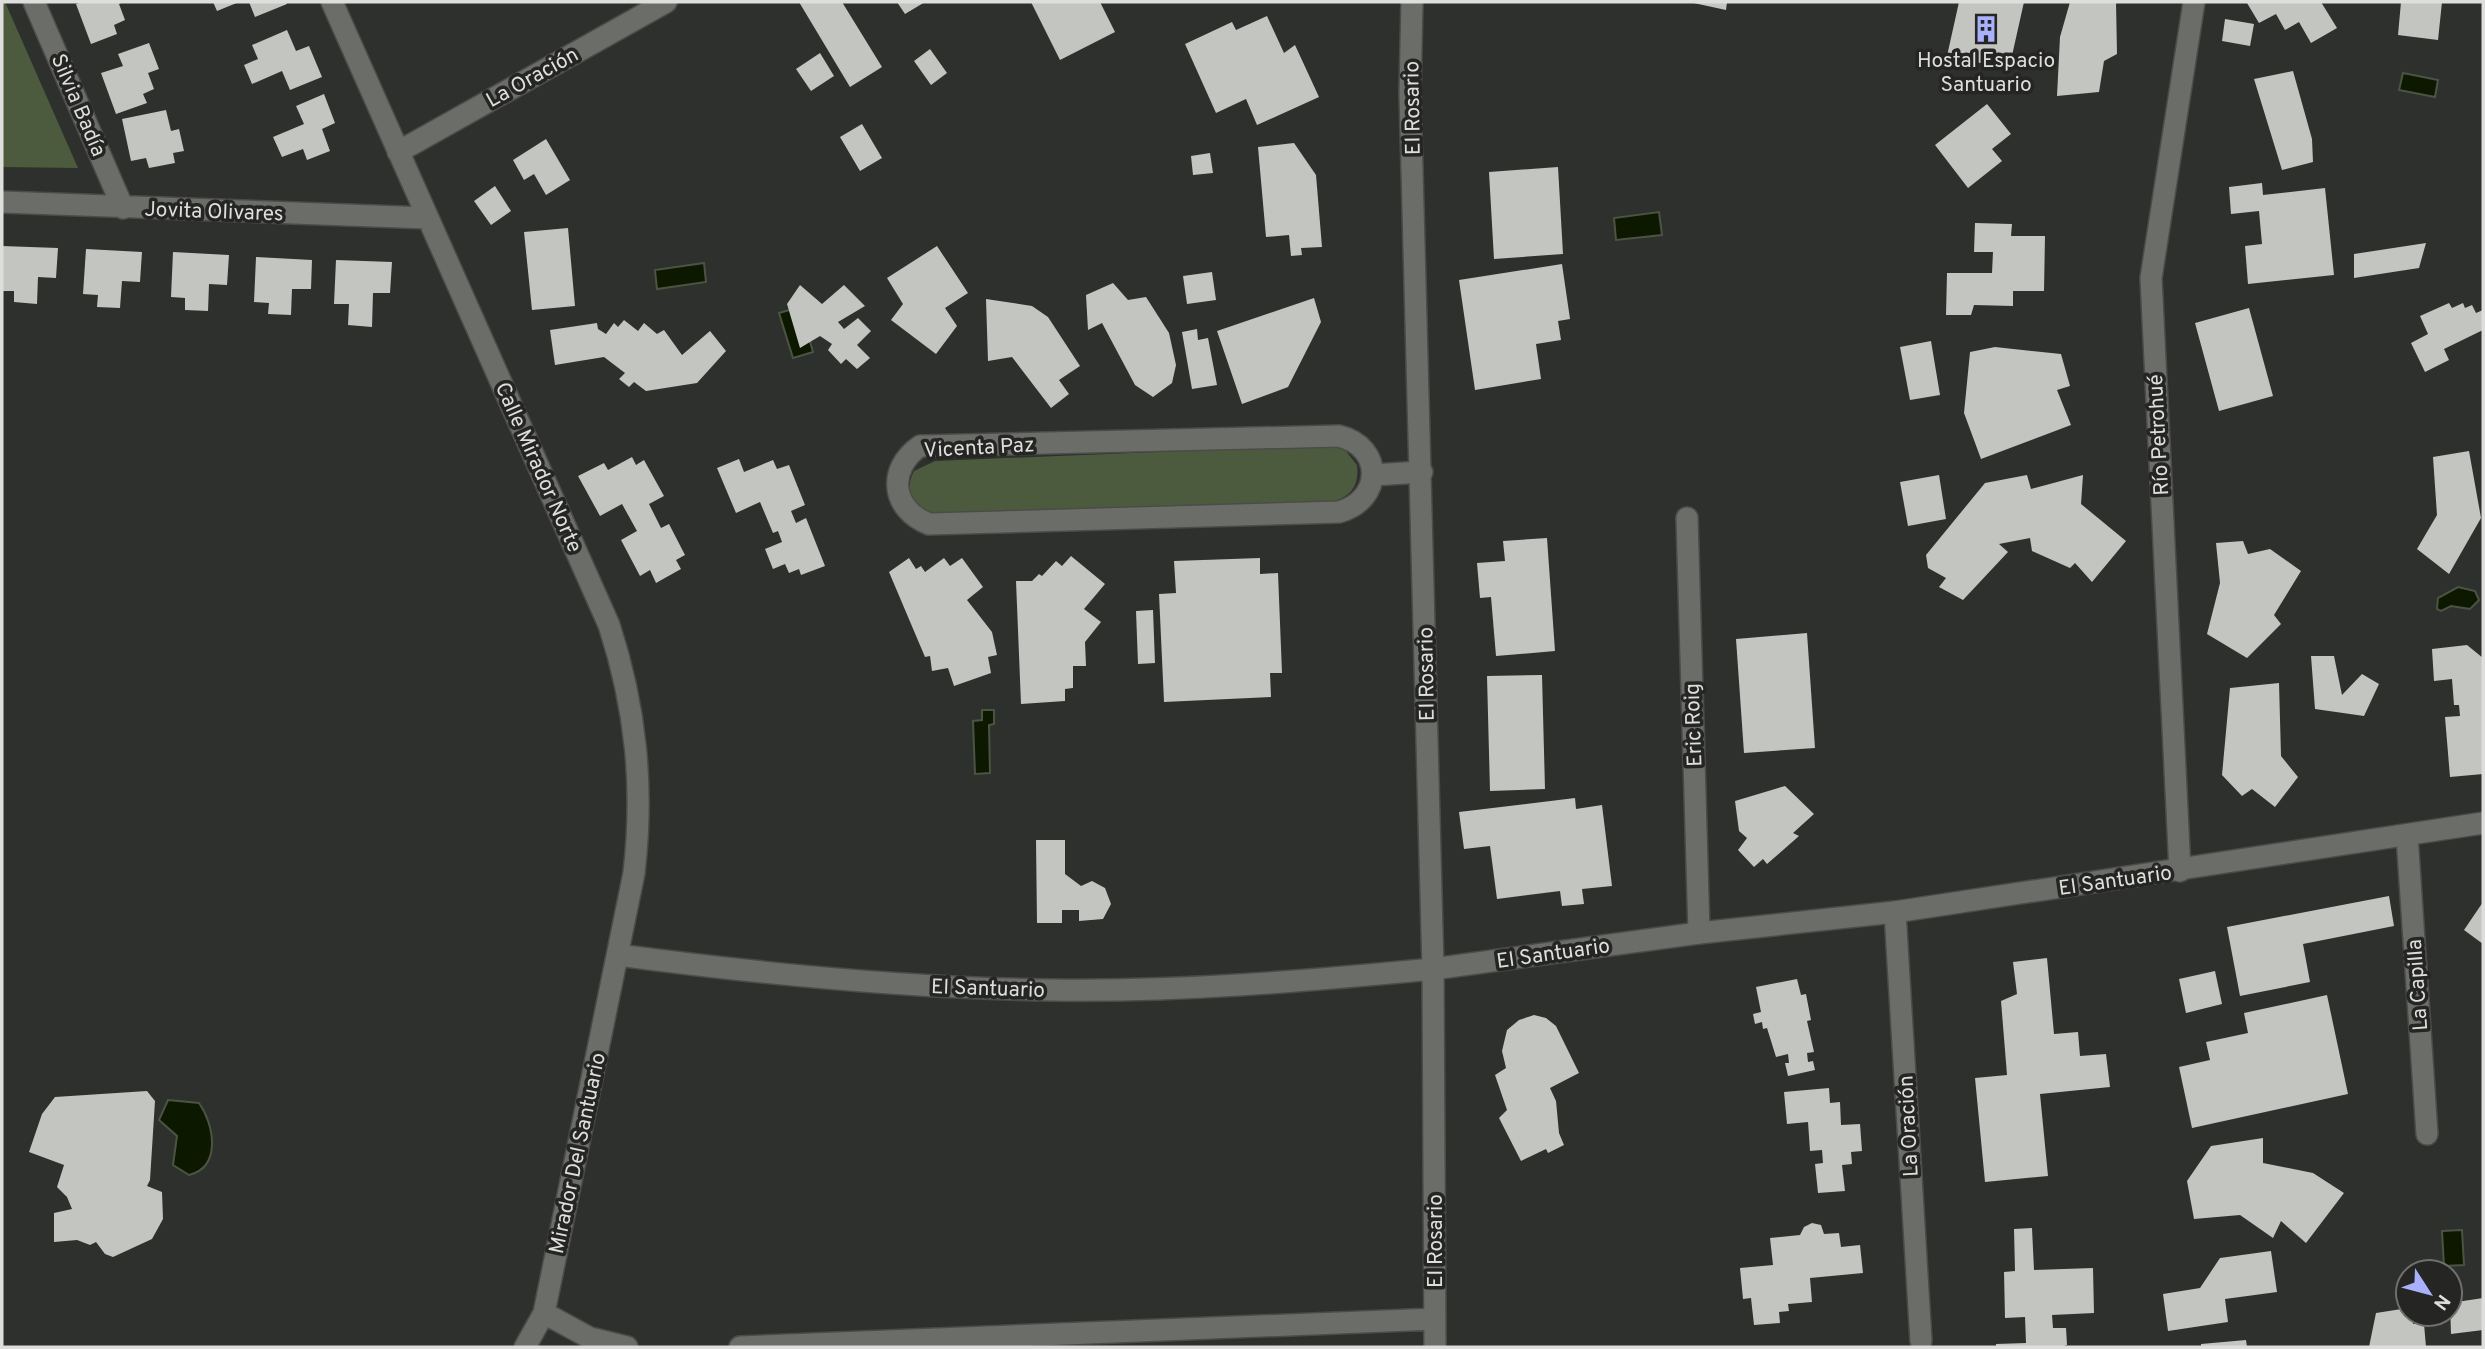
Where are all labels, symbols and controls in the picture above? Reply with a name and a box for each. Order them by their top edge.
building icon: Hostal Espacio Santuario [1971,14,2001,44]
street label: La Oración [482,42,584,115]
place label: Hostal Espacio Santuario [1917,48,2055,99]
street label: Silvia Badía [44,50,111,161]
street label: El Rosario [1399,61,1428,155]
street label: Jovita Olivares [144,197,284,228]
street label: Río Petrohué [2143,373,2176,496]
street label: Calle Mirador Norte [488,378,587,557]
street label: Vicenta Paz [923,432,1035,465]
street label: El Rosario [1413,627,1442,721]
street label: Eric Roig [1680,683,1709,767]
street label: El Santuario [2057,860,2174,903]
street label: El Santuario [1495,933,1612,976]
street label: La Capilla [2402,938,2435,1032]
street label: El Santuario [930,974,1046,1005]
street label: Mirador Del Santuario [544,1050,613,1256]
street label: La Oración [1893,1074,1926,1177]
street label: El Rosario [1423,1194,1450,1288]
north arrow [2394,1258,2464,1328]
text: N [2427,1289,2455,1314]

